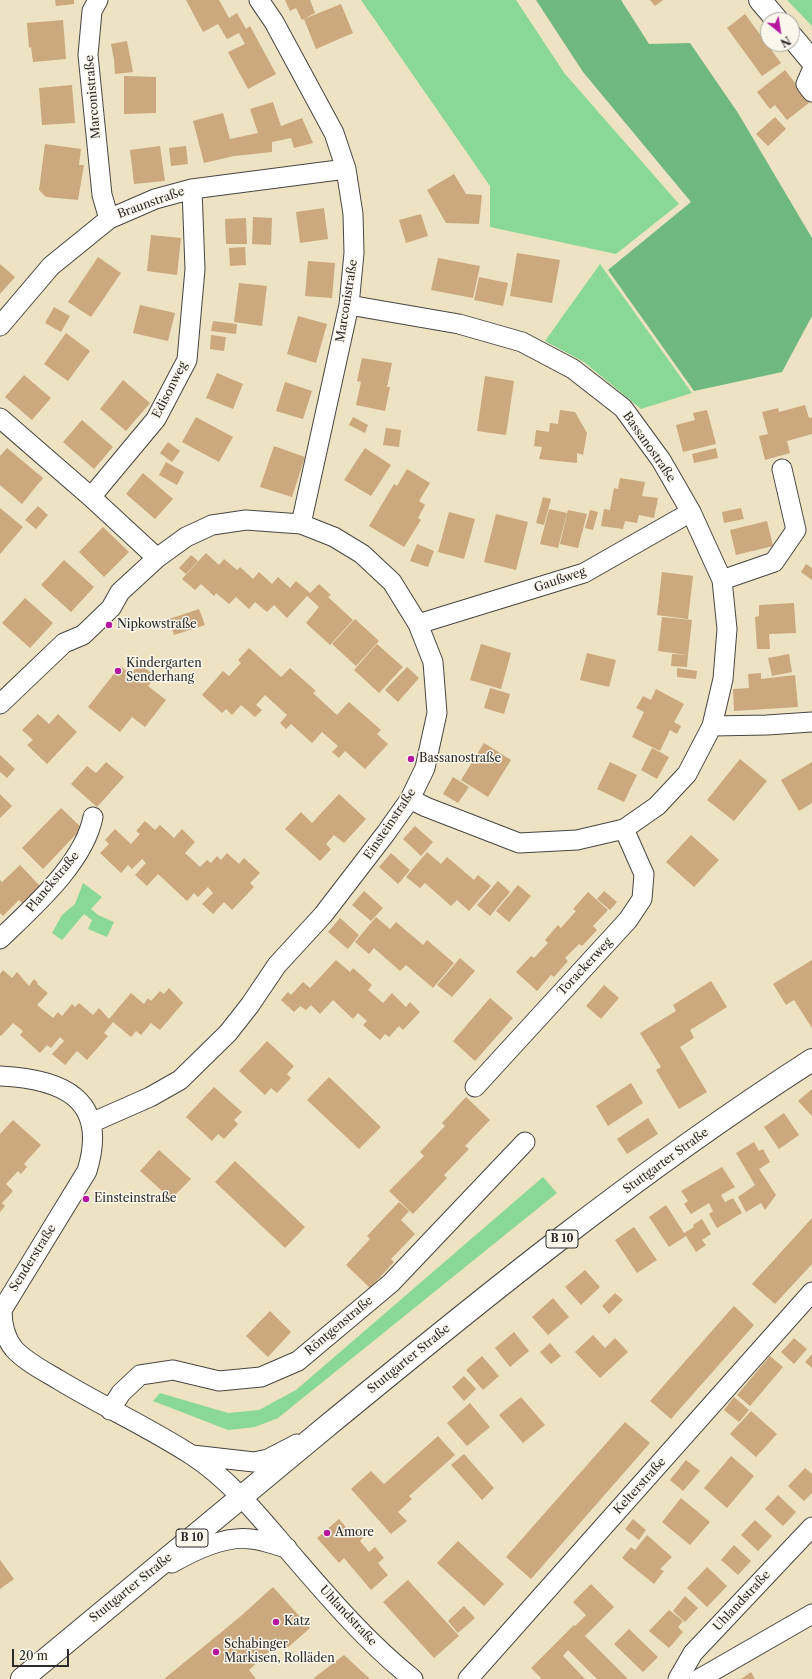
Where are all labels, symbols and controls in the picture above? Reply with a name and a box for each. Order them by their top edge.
north arrow [760,12,800,52]
text: N [778,33,793,50]
street label: Marconistraße [82,55,104,139]
street label: Braunstraße [115,184,187,222]
street label: Marconistraße [333,258,361,344]
street label: Edisonweg [150,359,190,421]
street label: Bassanostraße [620,409,678,485]
street label: Gaußweg [532,564,588,596]
place label: Nipkowstraße [117,618,197,632]
marker: Nipkowstraße [104,620,114,630]
place label: Kindergarten Senderhang [126,657,202,685]
marker: Kindergarten Senderhang [113,666,123,676]
place label: Bassanostraße [419,752,501,766]
marker: Bassanostraße [406,754,416,764]
street label: Einsteinstraße [361,786,419,862]
street label: Planckstraße [24,849,82,915]
street label: Torackerweg [555,935,615,999]
street label: Stuttgarter Straße [621,1125,711,1197]
place label: Einsteinstraße [94,1192,177,1206]
marker: Einsteinstraße [81,1194,91,1204]
street label: Senderstraße [7,1222,59,1294]
road number: B 10 [546,1230,578,1248]
street label: Röntgenstraße [302,1293,376,1359]
street label: Stuttgarter Straße [365,1321,453,1397]
street label: Kelterstraße [611,1455,669,1517]
place label: Amore [335,1526,374,1540]
marker: Amore [322,1528,332,1538]
road number: B 10 [176,1529,208,1547]
street label: Stuttgarter Straße [87,1550,175,1626]
street label: Uhlandstraße [710,1568,774,1634]
street label: Uhlandstraße [316,1583,380,1649]
place label: Katz [284,1615,310,1629]
marker: Katz [271,1617,281,1627]
place label: Schabinger Markisen, Rolläden [224,1638,335,1666]
scale bar [14,1641,71,1667]
marker: Schabinger Markisen, Rolläden [211,1647,221,1657]
text: 20 m [19,1648,48,1663]

